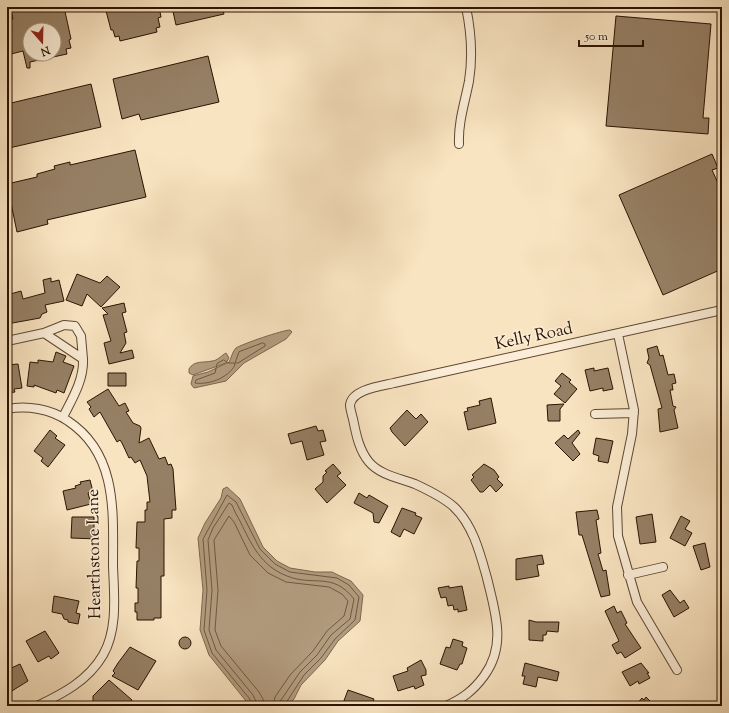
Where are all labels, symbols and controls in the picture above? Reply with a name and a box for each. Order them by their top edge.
north arrow [22,22,62,62]
scale bar [579,22,643,48]
text: 50 m [584,28,608,46]
text: N [38,41,53,60]
street label: Kelly Road [493,317,576,357]
street label: Hearthstone Lane [82,489,108,619]

